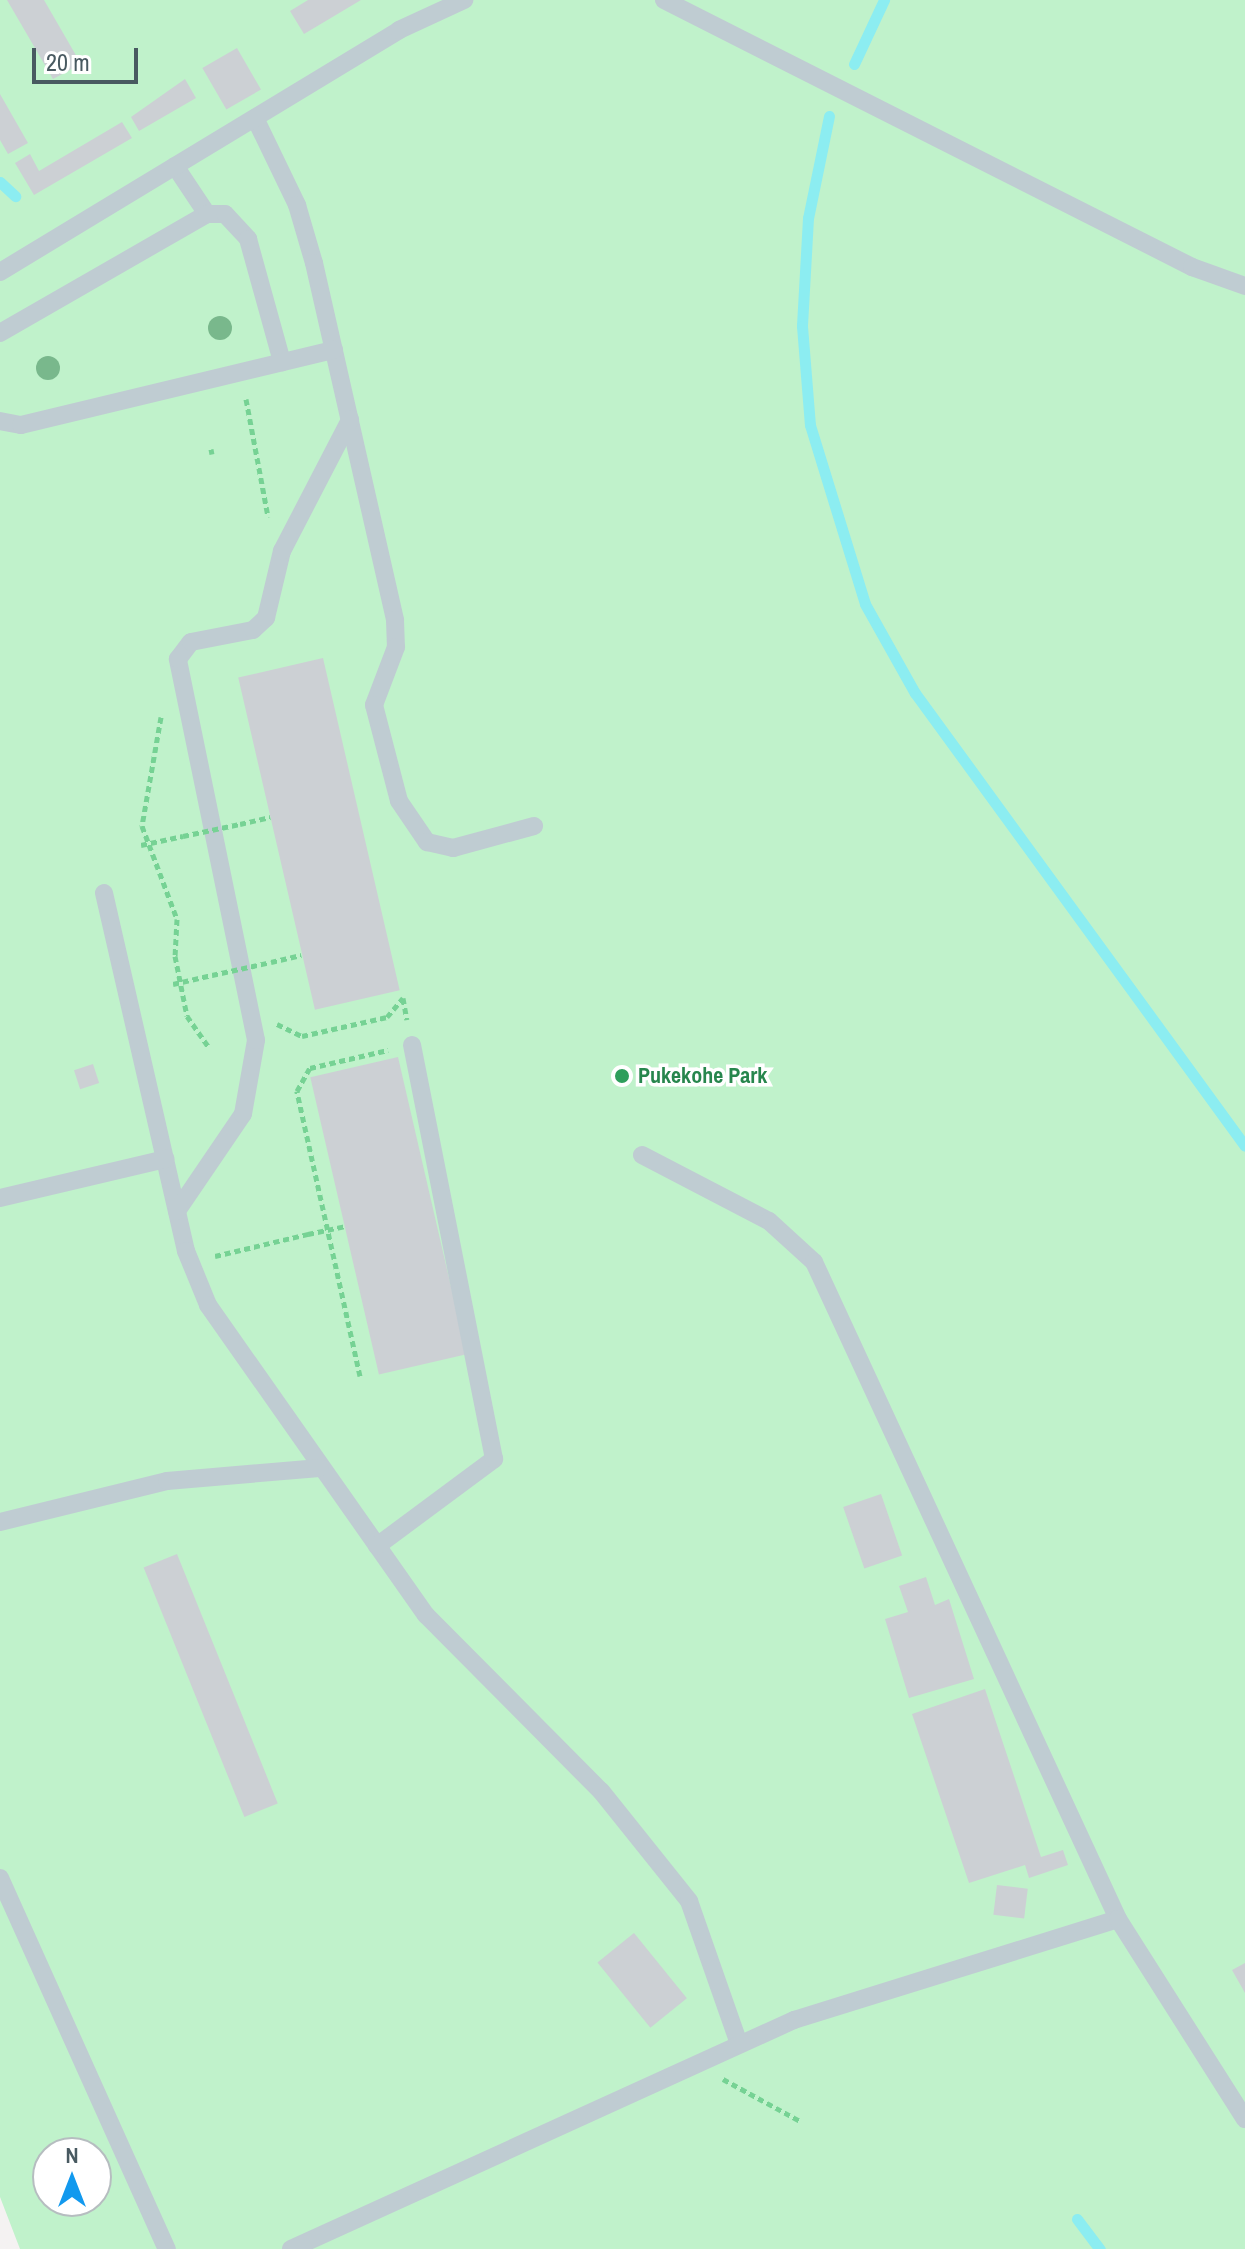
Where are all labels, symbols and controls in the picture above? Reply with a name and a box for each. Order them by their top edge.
scale bar [36,32,142,82]
text: 20 m [46,46,90,78]
place label: Pukekohe Park [638,1063,767,1089]
marker: Pukekohe Park [613,1067,631,1085]
north arrow [32,2137,112,2217]
text: N [65,2140,79,2170]

